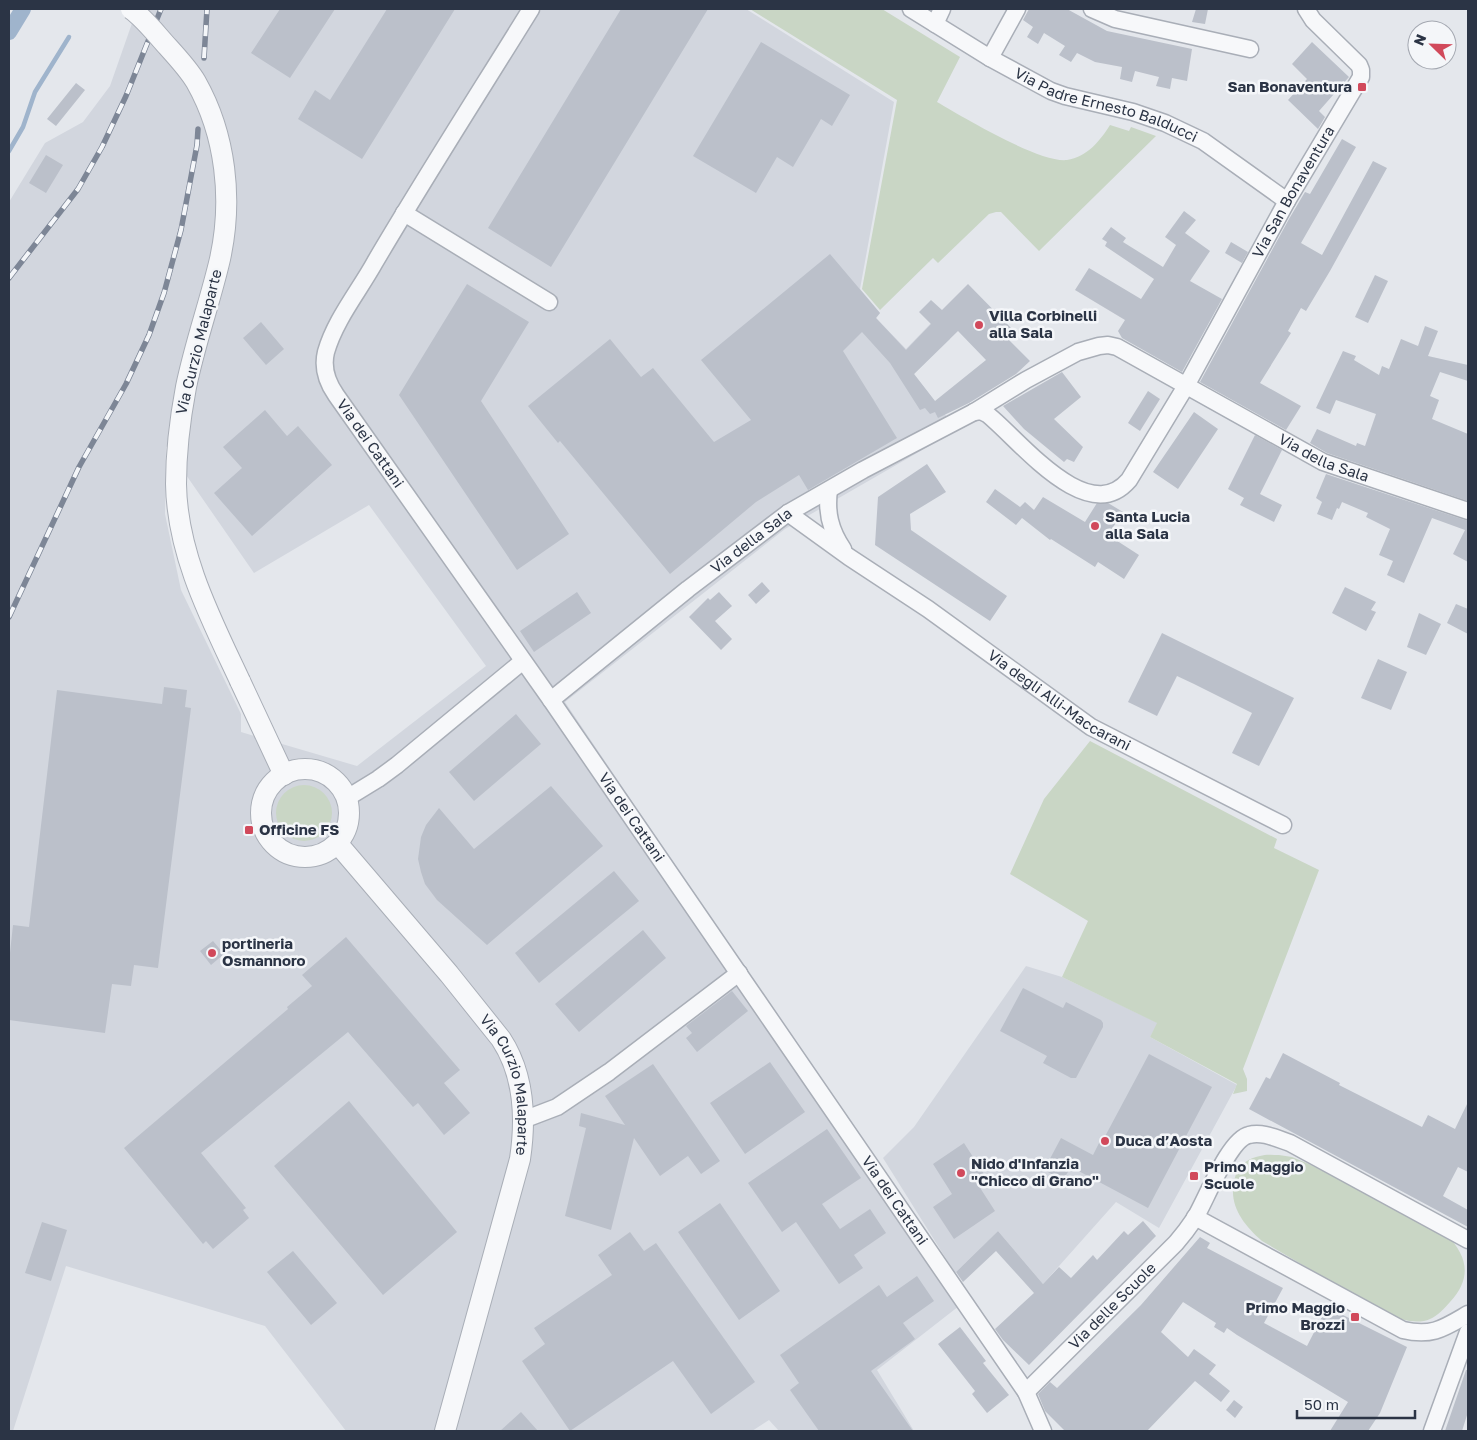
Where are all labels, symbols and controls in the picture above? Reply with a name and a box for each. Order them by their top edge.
north arrow [1407,20,1457,70]
text: N [1410,32,1429,48]
street label: Via Padre Ernesto Balducci [1012,63,1201,145]
place label: San Bonaventura [1227,77,1352,95]
marker: San Bonaventura [1356,81,1368,93]
street label: Via San Bonaventura [1248,122,1338,261]
street label: Via Curzio Malaparte [171,267,225,416]
place label: Villa Corbinelli alla Sala [989,306,1097,341]
marker: Villa Corbinelli alla Sala [973,319,985,331]
street label: Via dei Cattani [334,395,408,491]
street label: Via della Sala [1276,429,1372,485]
street label: Via della Sala [707,503,795,577]
place label: Santa Lucia alla Sala [1105,507,1190,542]
marker: Santa Lucia alla Sala [1089,520,1101,532]
street label: Via degli Alli-Maccarani [985,645,1134,754]
street label: Via dei Cattani [595,769,669,865]
place label: Officine FS [259,820,339,838]
marker: Officine FS [243,824,255,836]
place label: portineria Osmannoro [222,934,306,969]
marker: portineria Osmannoro [206,947,218,959]
street label: Via Curzio Malaparte [477,1010,533,1157]
place label: Duca d’Aosta [1115,1131,1212,1149]
marker: Duca d’Aosta [1099,1135,1111,1147]
street label: Via dei Cattani [859,1152,932,1248]
place label: Nido d'Infanzia "Chicco di Grano" [971,1154,1099,1189]
place label: Primo Maggio Scuole [1204,1157,1304,1192]
marker: Nido d'Infanzia "Chicco di Grano" [955,1167,967,1179]
marker: Primo Maggio Scuole [1188,1170,1200,1182]
street label: Via delle Scuole [1065,1258,1159,1352]
place label: Primo Maggio Brozzi [1246,1298,1345,1333]
marker: Primo Maggio Brozzi [1349,1311,1361,1323]
scale bar [1297,1388,1414,1420]
text: 50 m [1304,1395,1339,1413]

